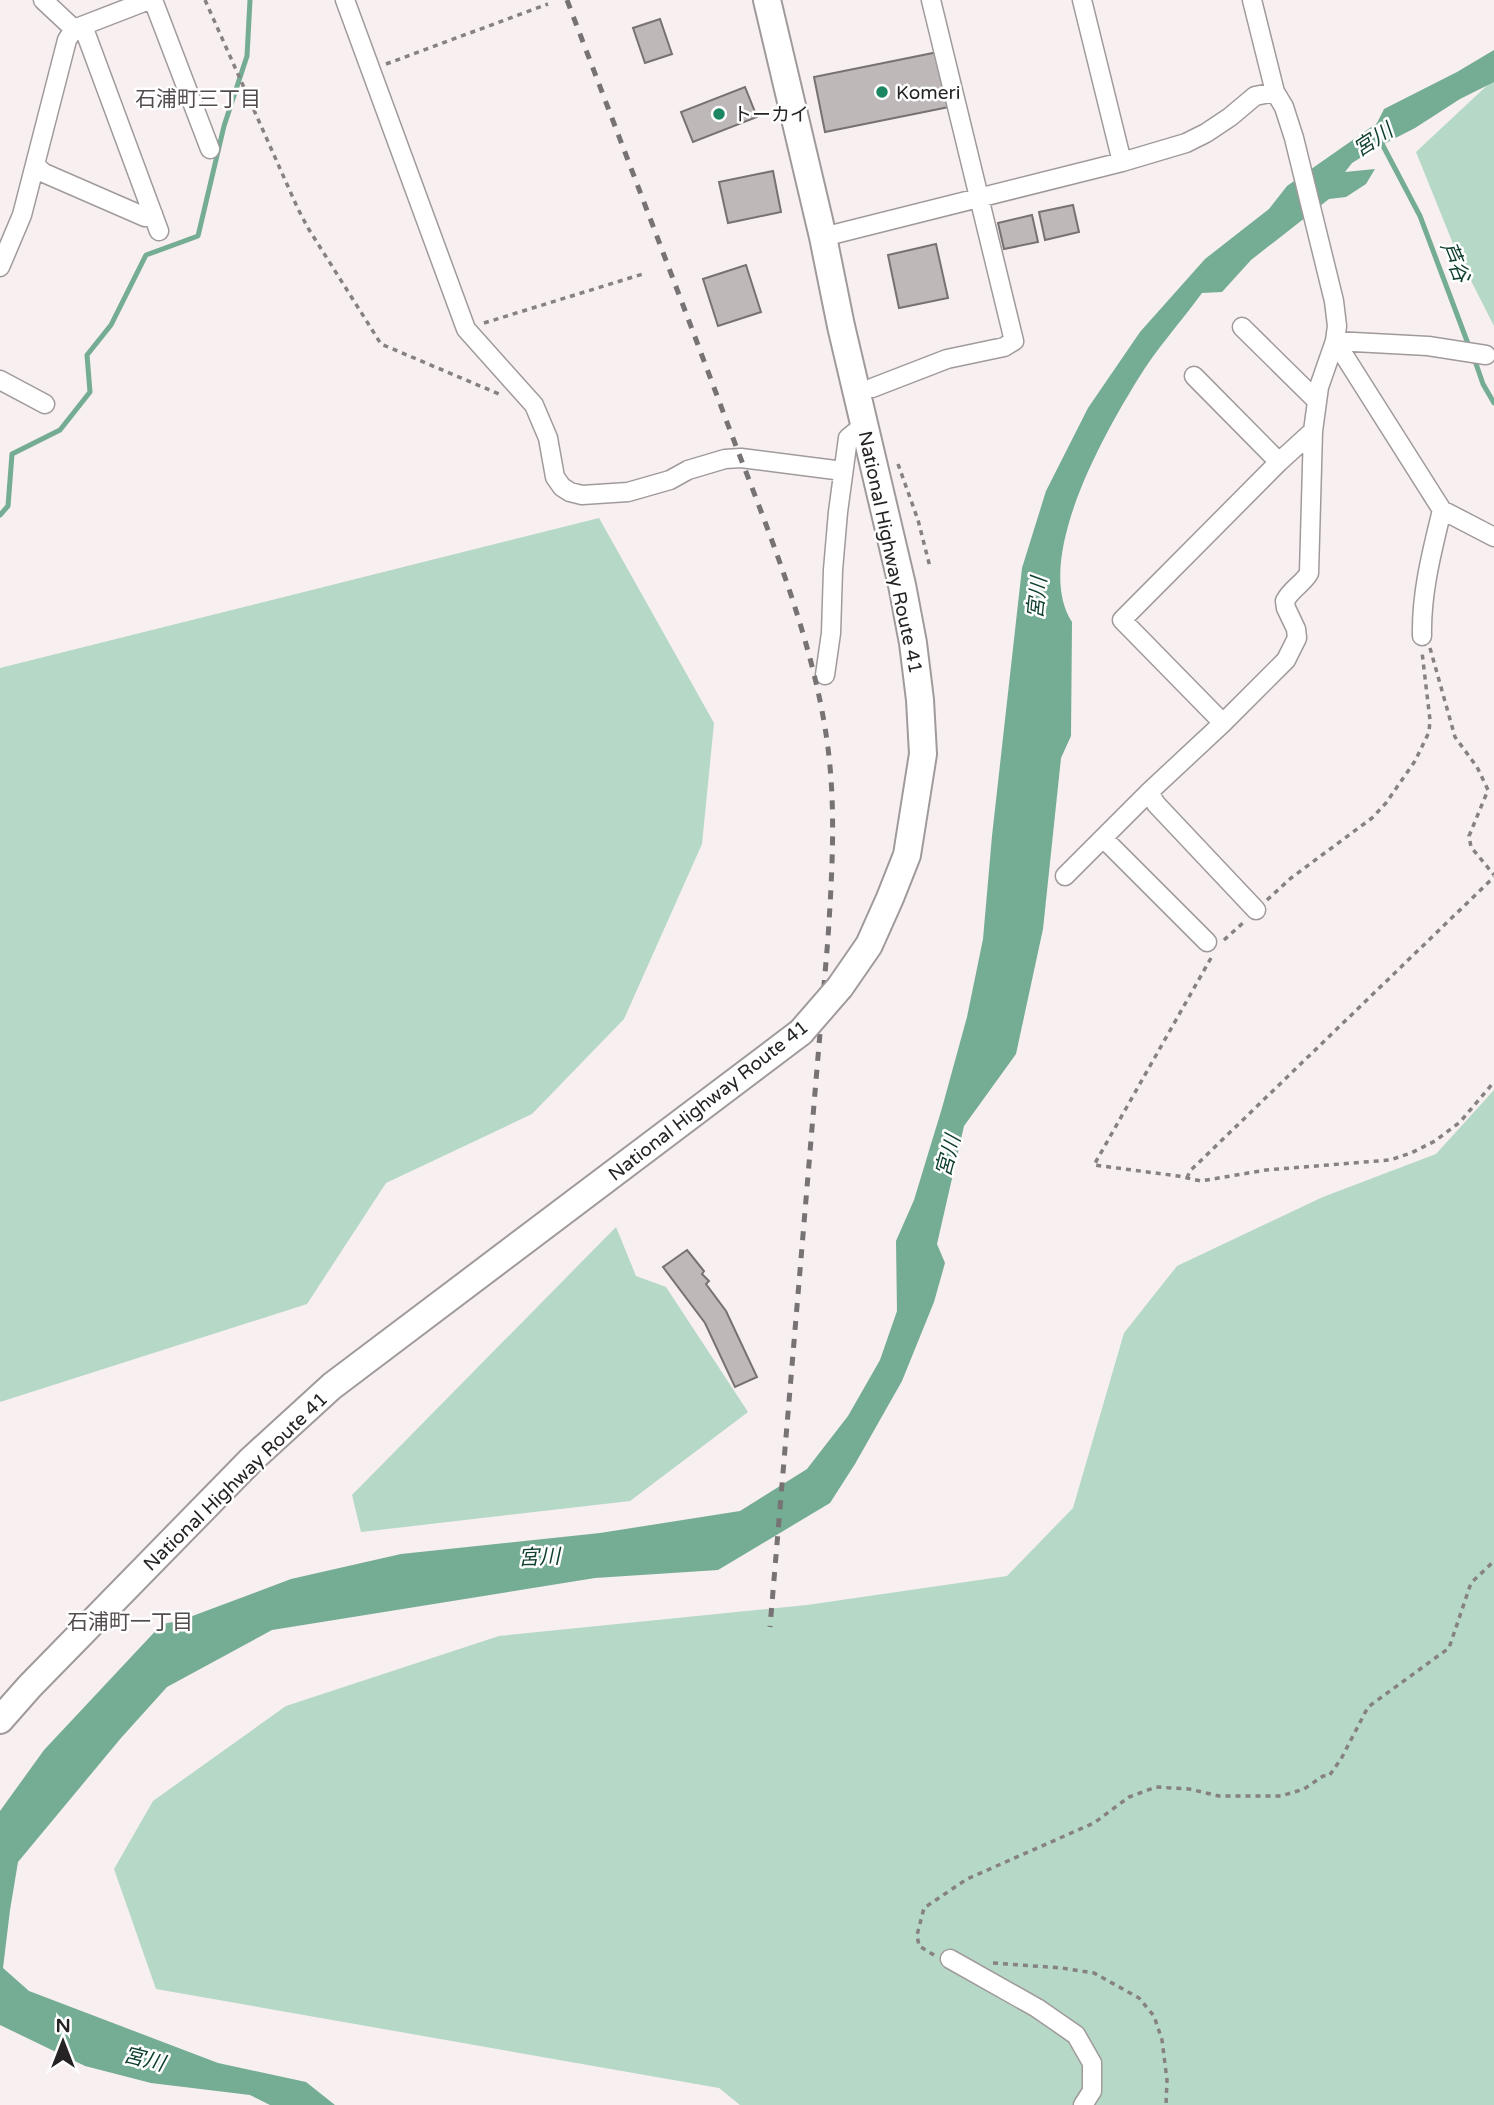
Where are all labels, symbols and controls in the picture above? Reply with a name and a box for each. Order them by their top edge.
place label: Komeri [896,82,961,104]
marker: Komeri [874,84,890,100]
district label: 石浦町三丁目 [135,87,261,112]
place label: トーカイ [733,104,809,126]
marker: トーカイ [711,106,727,122]
water label: 宮川 [1349,117,1399,162]
water label: 芦谷 [1435,238,1475,288]
street label: National Highway Route 41 [854,429,926,675]
water label: 宮川 [1023,574,1052,620]
street label: National Highway Route 41 [604,1016,813,1186]
water label: 宮川 [931,1131,967,1180]
street label: National Highway Route 41 [139,1388,332,1576]
water label: 宮川 [518,1544,562,1571]
district label: 石浦町一丁目 [67,1610,193,1635]
north arrow [28,2007,98,2077]
text: N [55,2015,71,2037]
water label: 宮川 [120,2042,169,2077]

